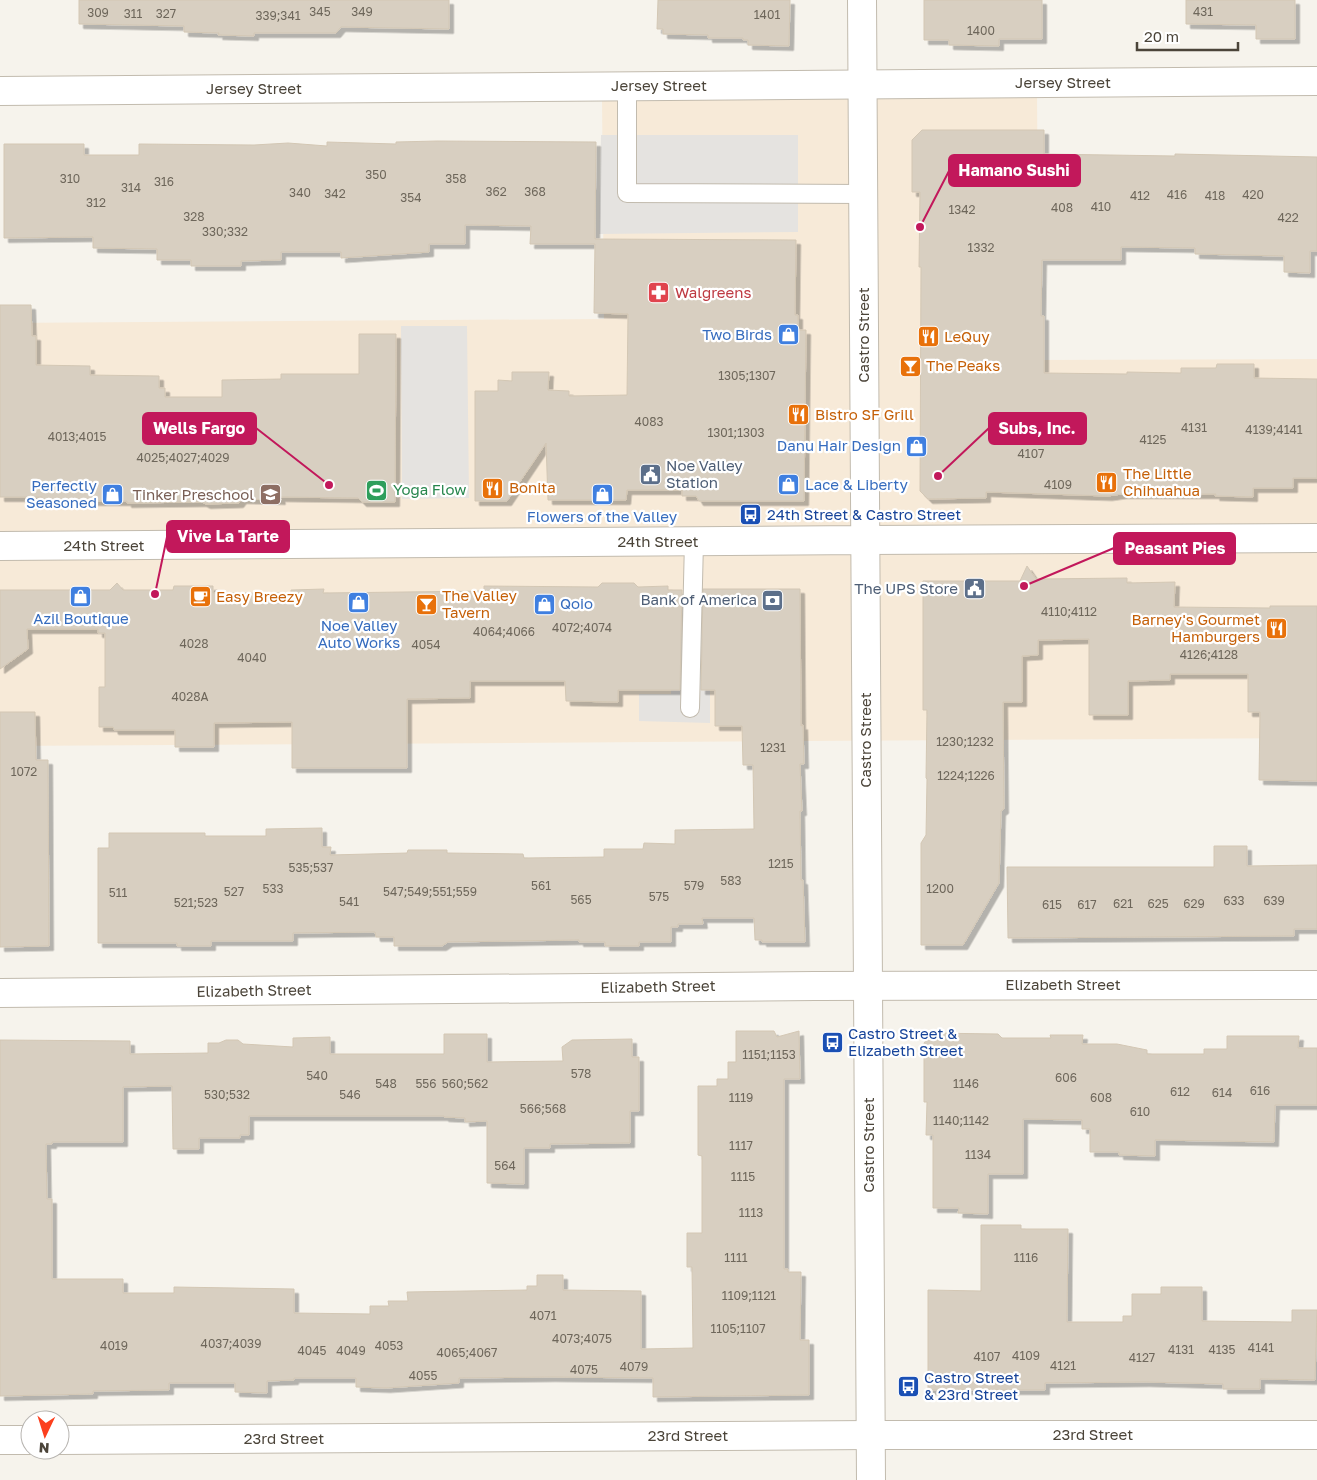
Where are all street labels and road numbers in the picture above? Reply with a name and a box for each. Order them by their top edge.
street label: Jersey Street [1015,73,1111,91]
street label: Jersey Street [611,76,707,94]
street label: Jersey Street [206,79,302,97]
street label: Castro Street [854,287,872,383]
street label: 24th Street [617,532,699,550]
street label: 24th Street [63,536,145,554]
street label: Castro Street [856,692,874,788]
street label: Elizabeth Street [1005,975,1121,993]
street label: Elizabeth Street [600,976,716,996]
street label: Elizabeth Street [196,980,312,1000]
street label: Castro Street [859,1097,877,1193]
street label: 23rd Street [1053,1425,1133,1443]
street label: 23rd Street [648,1426,728,1444]
street label: 23rd Street [244,1429,324,1447]

